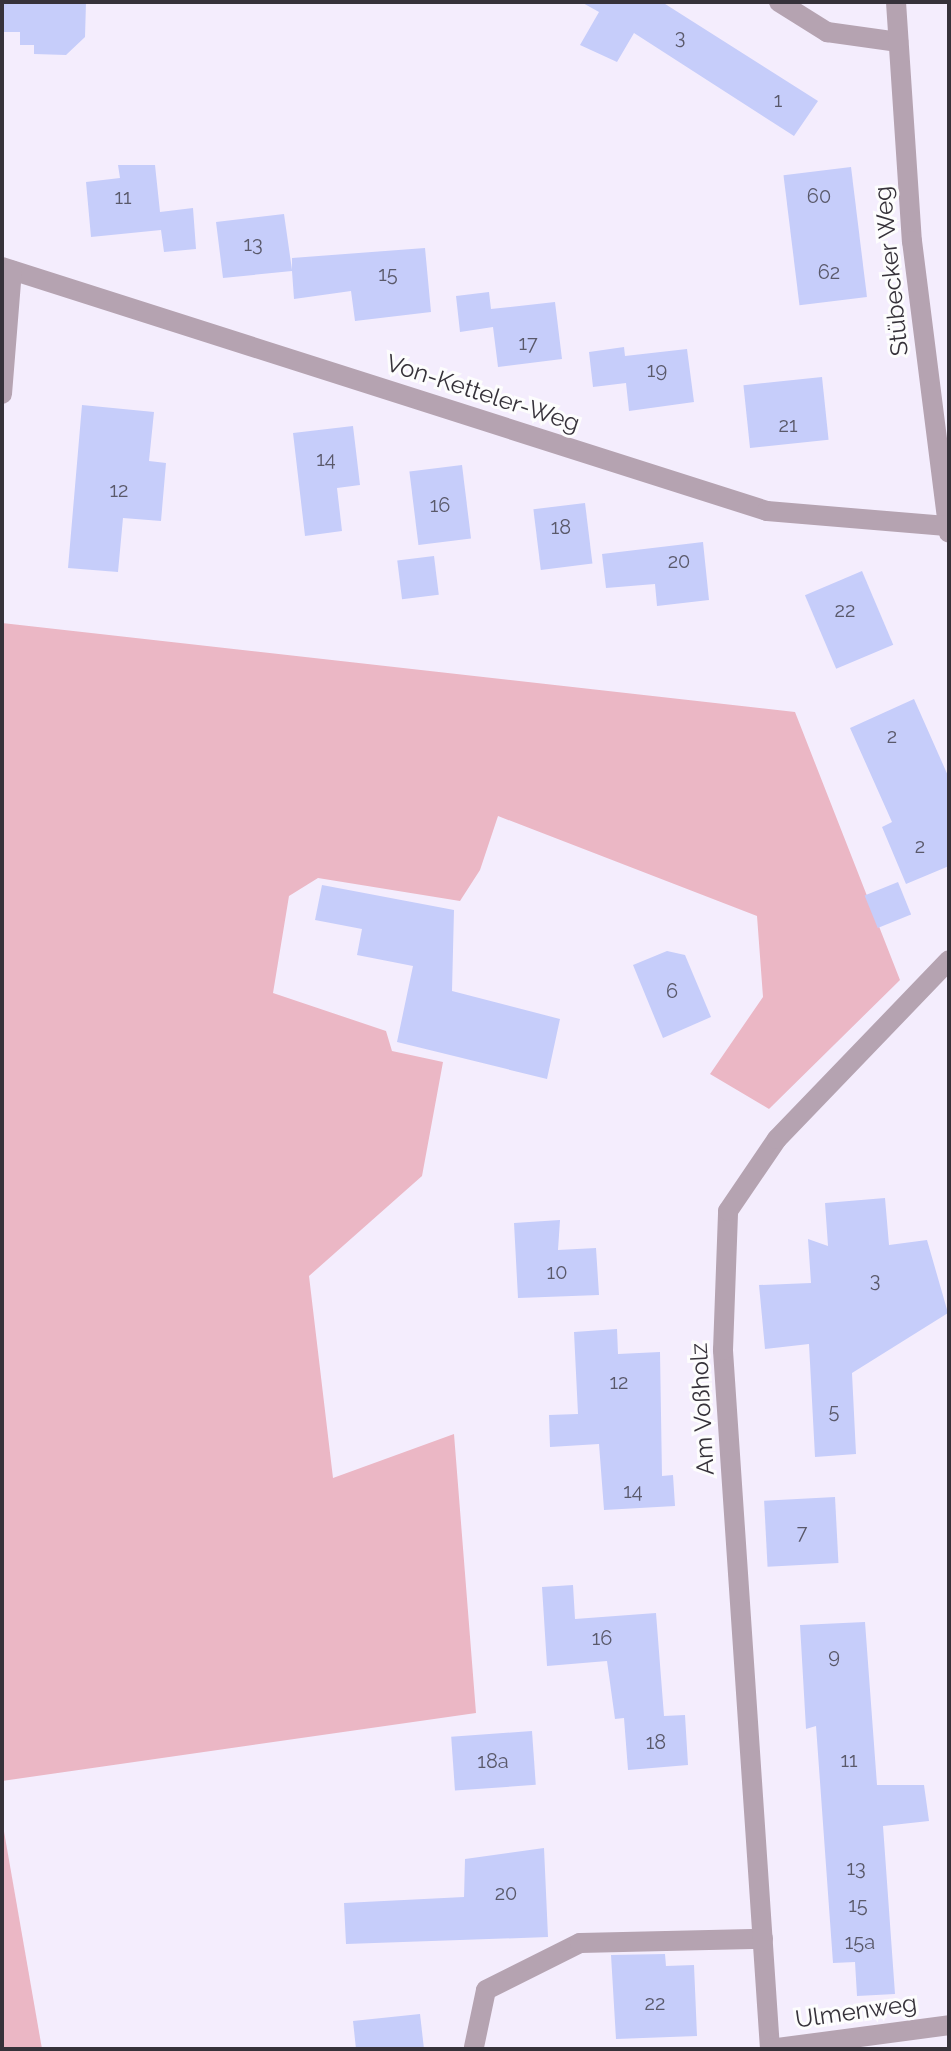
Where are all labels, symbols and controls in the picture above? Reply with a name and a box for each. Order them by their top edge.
house number: 3 [675,25,685,49]
house number: 1 [774,88,782,112]
house number: 60 [807,184,831,208]
street label: Stübecker Weg [868,184,914,358]
house number: 11 [114,185,132,209]
house number: 13 [243,232,263,256]
house number: 62 [818,260,840,284]
house number: 15 [378,262,398,286]
house number: 17 [518,331,538,355]
street label: Von-Ketteler-Weg [383,348,583,438]
house number: 19 [647,358,667,382]
house number: 21 [779,413,797,437]
house number: 14 [316,447,336,471]
house number: 12 [110,478,128,502]
house number: 16 [430,493,450,517]
house number: 18 [551,515,571,539]
house number: 20 [668,549,690,573]
house number: 22 [835,598,855,622]
house number: 2 [887,724,897,748]
house number: 2 [915,834,925,858]
house number: 6 [666,979,678,1003]
house number: 10 [547,1260,567,1284]
house number: 3 [870,1268,880,1292]
street label: Am Voßholz [684,1342,720,1476]
house number: 12 [610,1370,628,1394]
house number: 5 [829,1399,839,1423]
house number: 14 [623,1479,643,1503]
house number: 7 [797,1520,807,1544]
house number: 16 [592,1626,612,1650]
house number: 9 [828,1644,840,1668]
house number: 18 [646,1730,666,1754]
house number: 11 [840,1748,858,1772]
house number: 18a [477,1749,509,1773]
house number: 13 [846,1856,866,1880]
house number: 20 [495,1881,517,1905]
house number: 15 [848,1893,868,1917]
house number: 15a [845,1930,875,1954]
street label: Ulmenweg [793,1988,919,2034]
house number: 22 [645,1991,665,2015]

